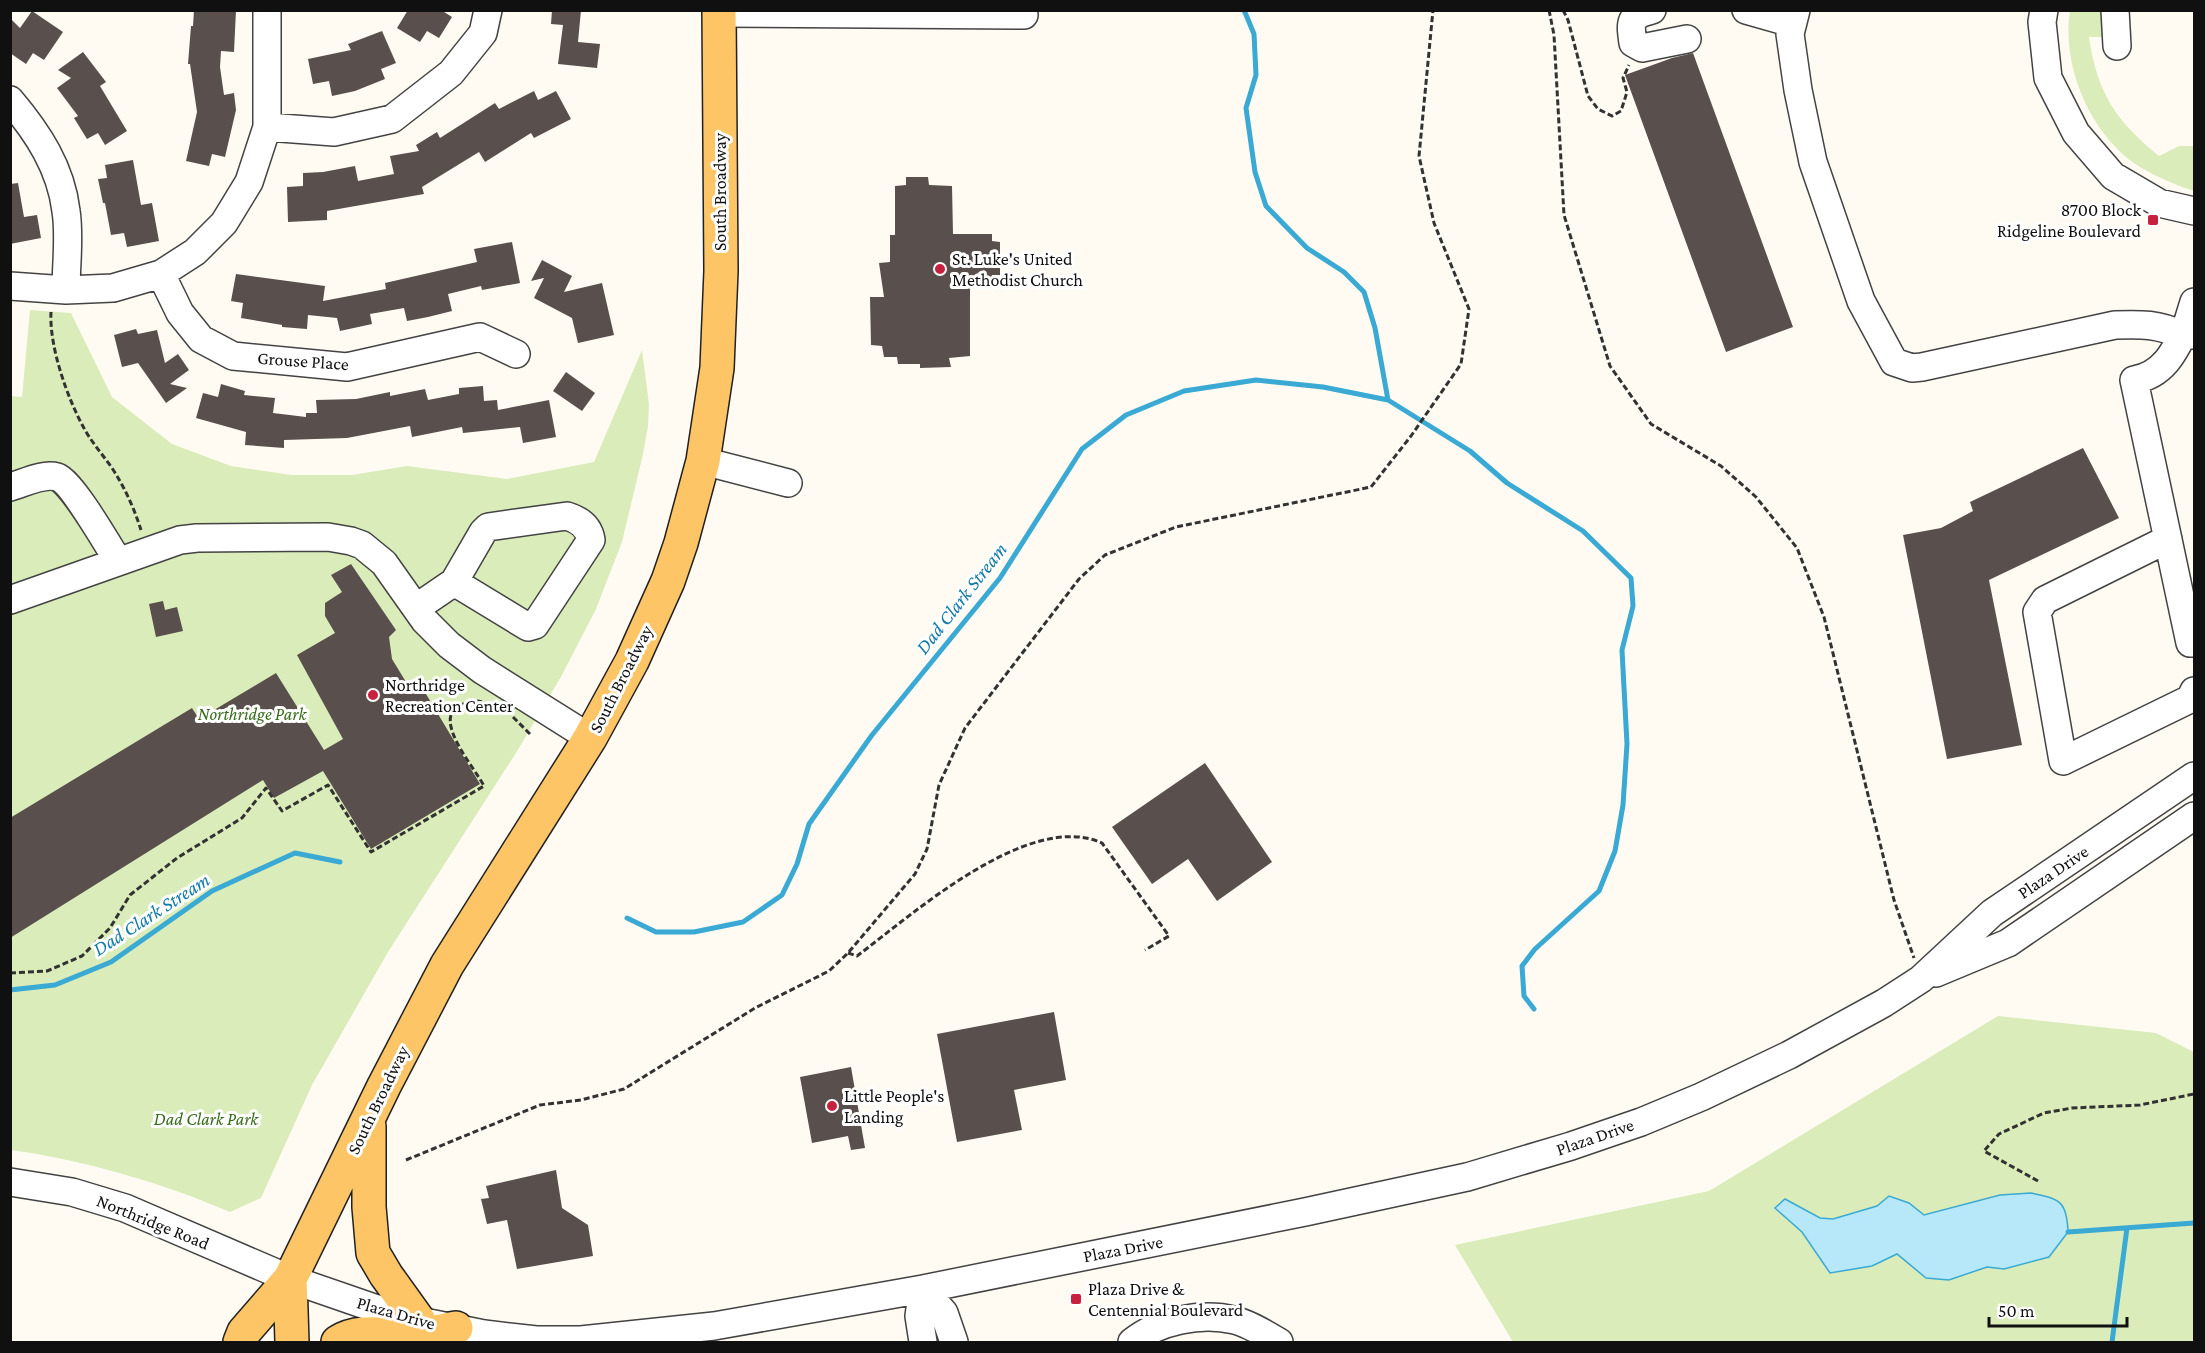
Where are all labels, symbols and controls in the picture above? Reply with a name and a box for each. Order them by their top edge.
street label: South Broadway [710,132,730,251]
place label: 8700 Block Ridgeline Boulevard [1997,200,2142,241]
marker: 8700 Block Ridgeline Boulevard [2146,213,2160,227]
place label: St. Luke's United Methodist Church [952,249,1083,290]
marker: St. Luke's United Methodist Church [933,262,947,276]
street label: Grouse Place [257,348,349,374]
water label: Dad Clark Stream [911,538,1011,658]
street label: South Broadway [585,621,657,736]
place label: Northridge Recreation Center [385,675,514,716]
marker: Northridge Recreation Center [366,688,380,702]
park label: Northridge Park [198,704,307,724]
street label: Plaza Drive [2014,841,2092,903]
water label: Dad Clark Stream [89,868,213,960]
street label: South Broadway [343,1042,413,1157]
place label: Little People's Landing [844,1086,944,1127]
marker: Little People's Landing [825,1099,839,1113]
park label: Dad Clark Park [154,1109,259,1129]
street label: Plaza Drive [1554,1114,1636,1160]
street label: Northridge Road [94,1190,213,1254]
street label: Plaza Drive [1082,1231,1165,1267]
place label: Plaza Drive & Centennial Boulevard [1088,1279,1244,1320]
scale bar [1989,1290,2127,1328]
street label: Plaza Drive [355,1292,438,1334]
marker: Plaza Drive & Centennial Boulevard [1069,1292,1083,1306]
text: 50 m [1998,1301,2035,1321]

